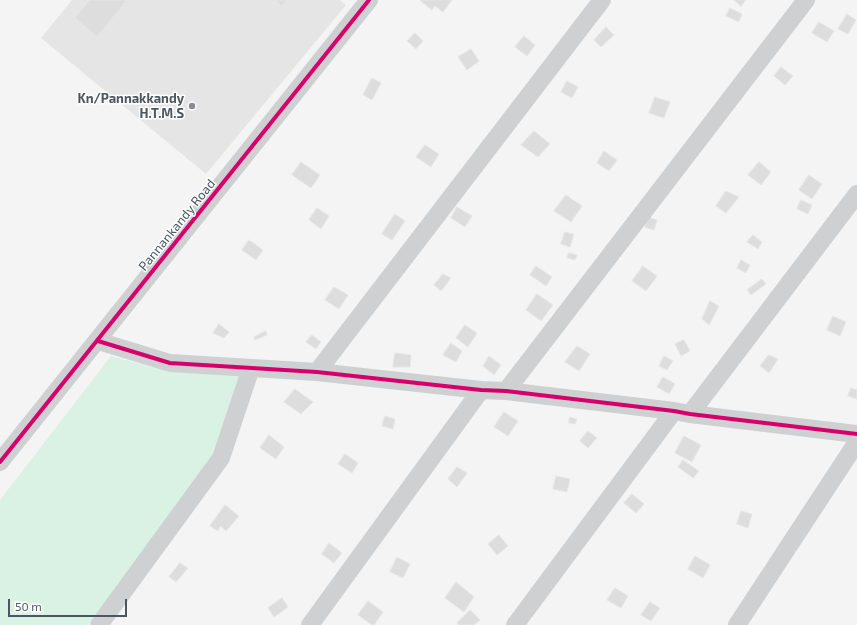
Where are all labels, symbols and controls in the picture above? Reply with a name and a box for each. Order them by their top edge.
place label: Kn/Pannakkandy H.T.M.S [77,91,184,122]
marker: Kn/Pannakkandy H.T.M.S [187,101,197,111]
street label: Pannankandy Road [135,176,219,274]
scale bar [10,591,129,617]
text: 50 m [15,599,42,613]

